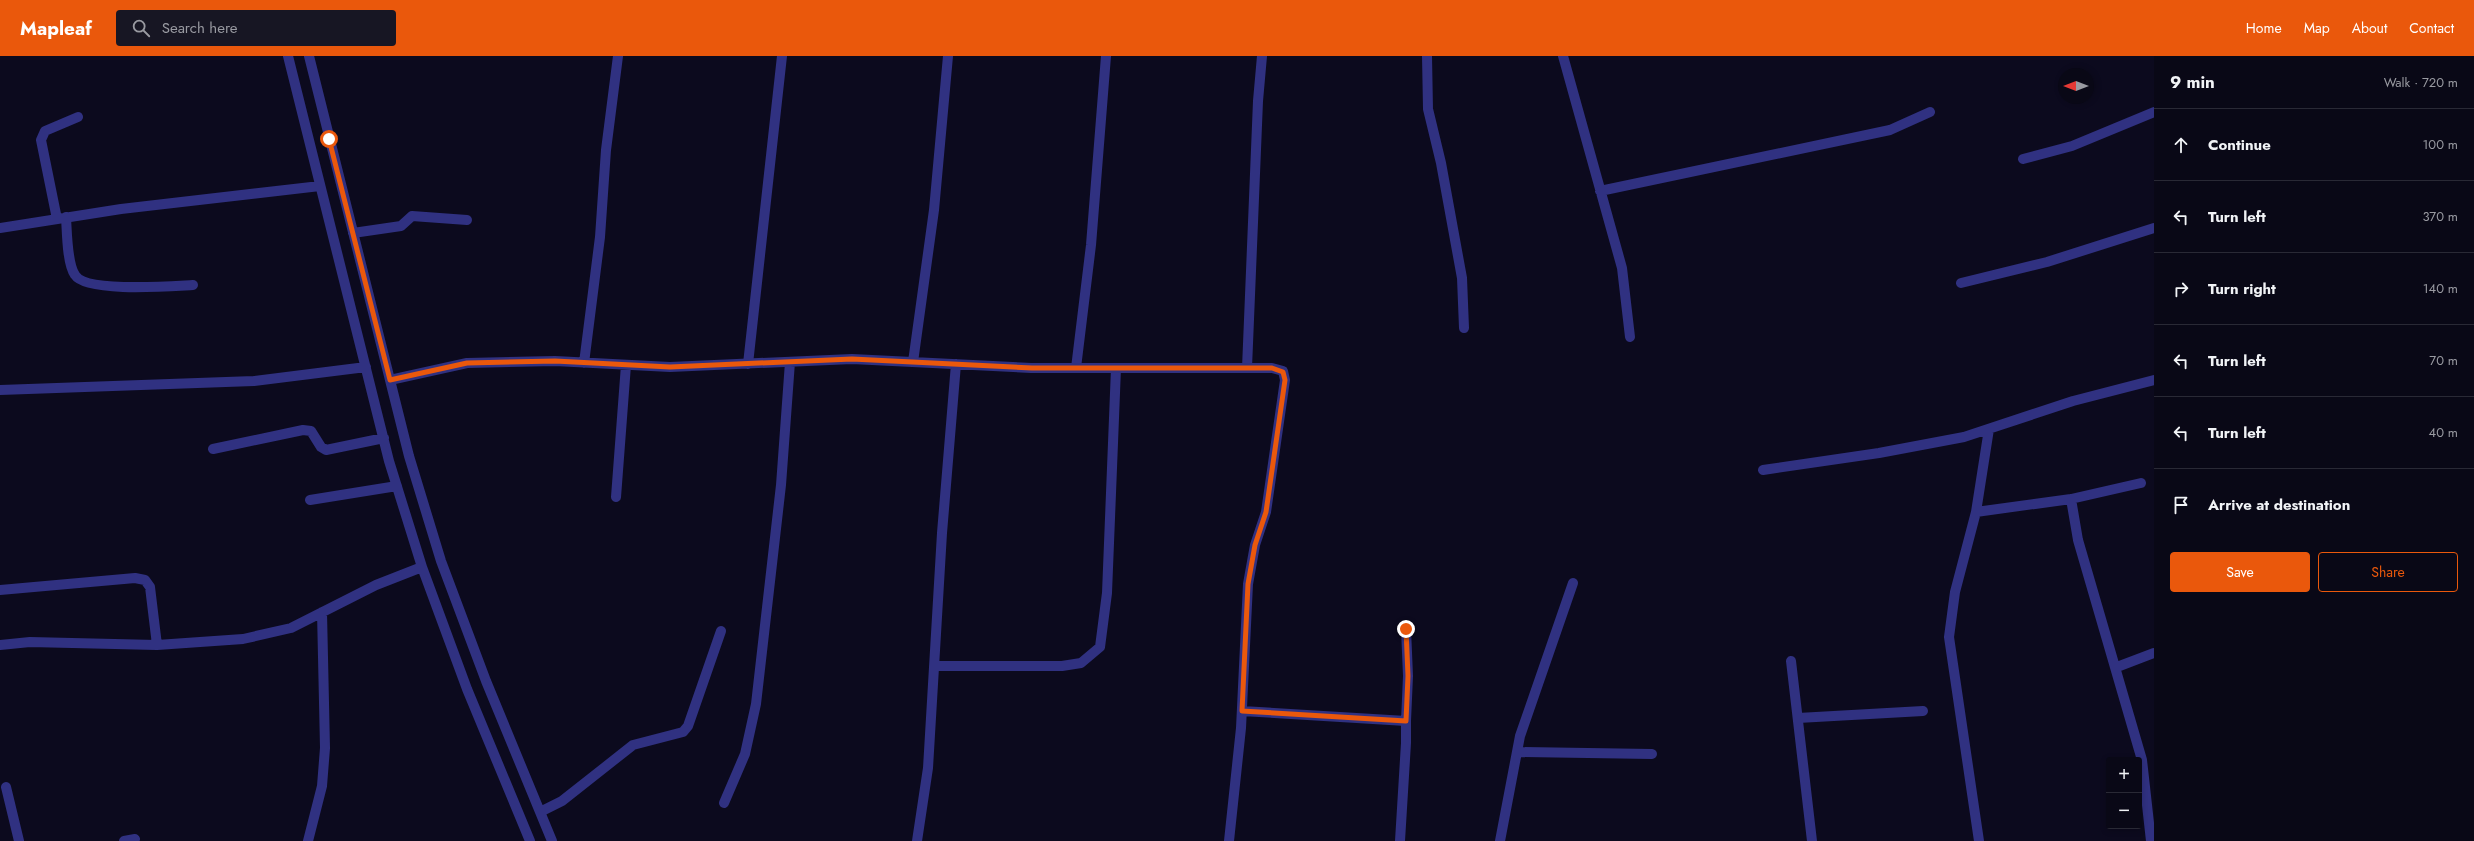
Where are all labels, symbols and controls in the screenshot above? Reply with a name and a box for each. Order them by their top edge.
search box [116,10,396,46]
text: Mapleaf [20,15,92,42]
icon: search [130,17,152,39]
text: Search here [162,17,238,39]
text: Home [2246,18,2282,38]
text: Map [2304,18,2330,38]
text: About [2352,18,2387,38]
text: Contact [2409,18,2454,38]
north arrow [2058,68,2094,104]
text: 9 min [2170,70,2215,94]
text: Walk · 720 m [2384,73,2458,92]
route start [320,130,338,148]
icon: ahead [2170,134,2192,156]
text: Continue [2208,134,2271,156]
text: 100 m [2423,135,2458,154]
icon: left [2170,206,2192,228]
text: Turn left [2208,206,2266,228]
text: 370 m [2422,207,2458,226]
icon: right [2170,278,2192,300]
text: Turn right [2208,278,2276,300]
text: 140 m [2423,279,2458,298]
icon: left [2170,350,2192,372]
text: Turn left [2208,350,2266,372]
text: 70 m [2429,351,2458,370]
icon: left [2170,422,2192,444]
text: Turn left [2208,422,2266,444]
text: 40 m [2429,423,2458,442]
icon: arrive [2170,494,2192,516]
text: Arrive at destination [2208,494,2350,516]
button: Save [2170,552,2310,592]
button: Share [2318,552,2458,592]
route end [1397,620,1415,638]
map controls [2106,757,2142,829]
button: + [2106,757,2142,793]
button: − [2106,793,2142,829]

